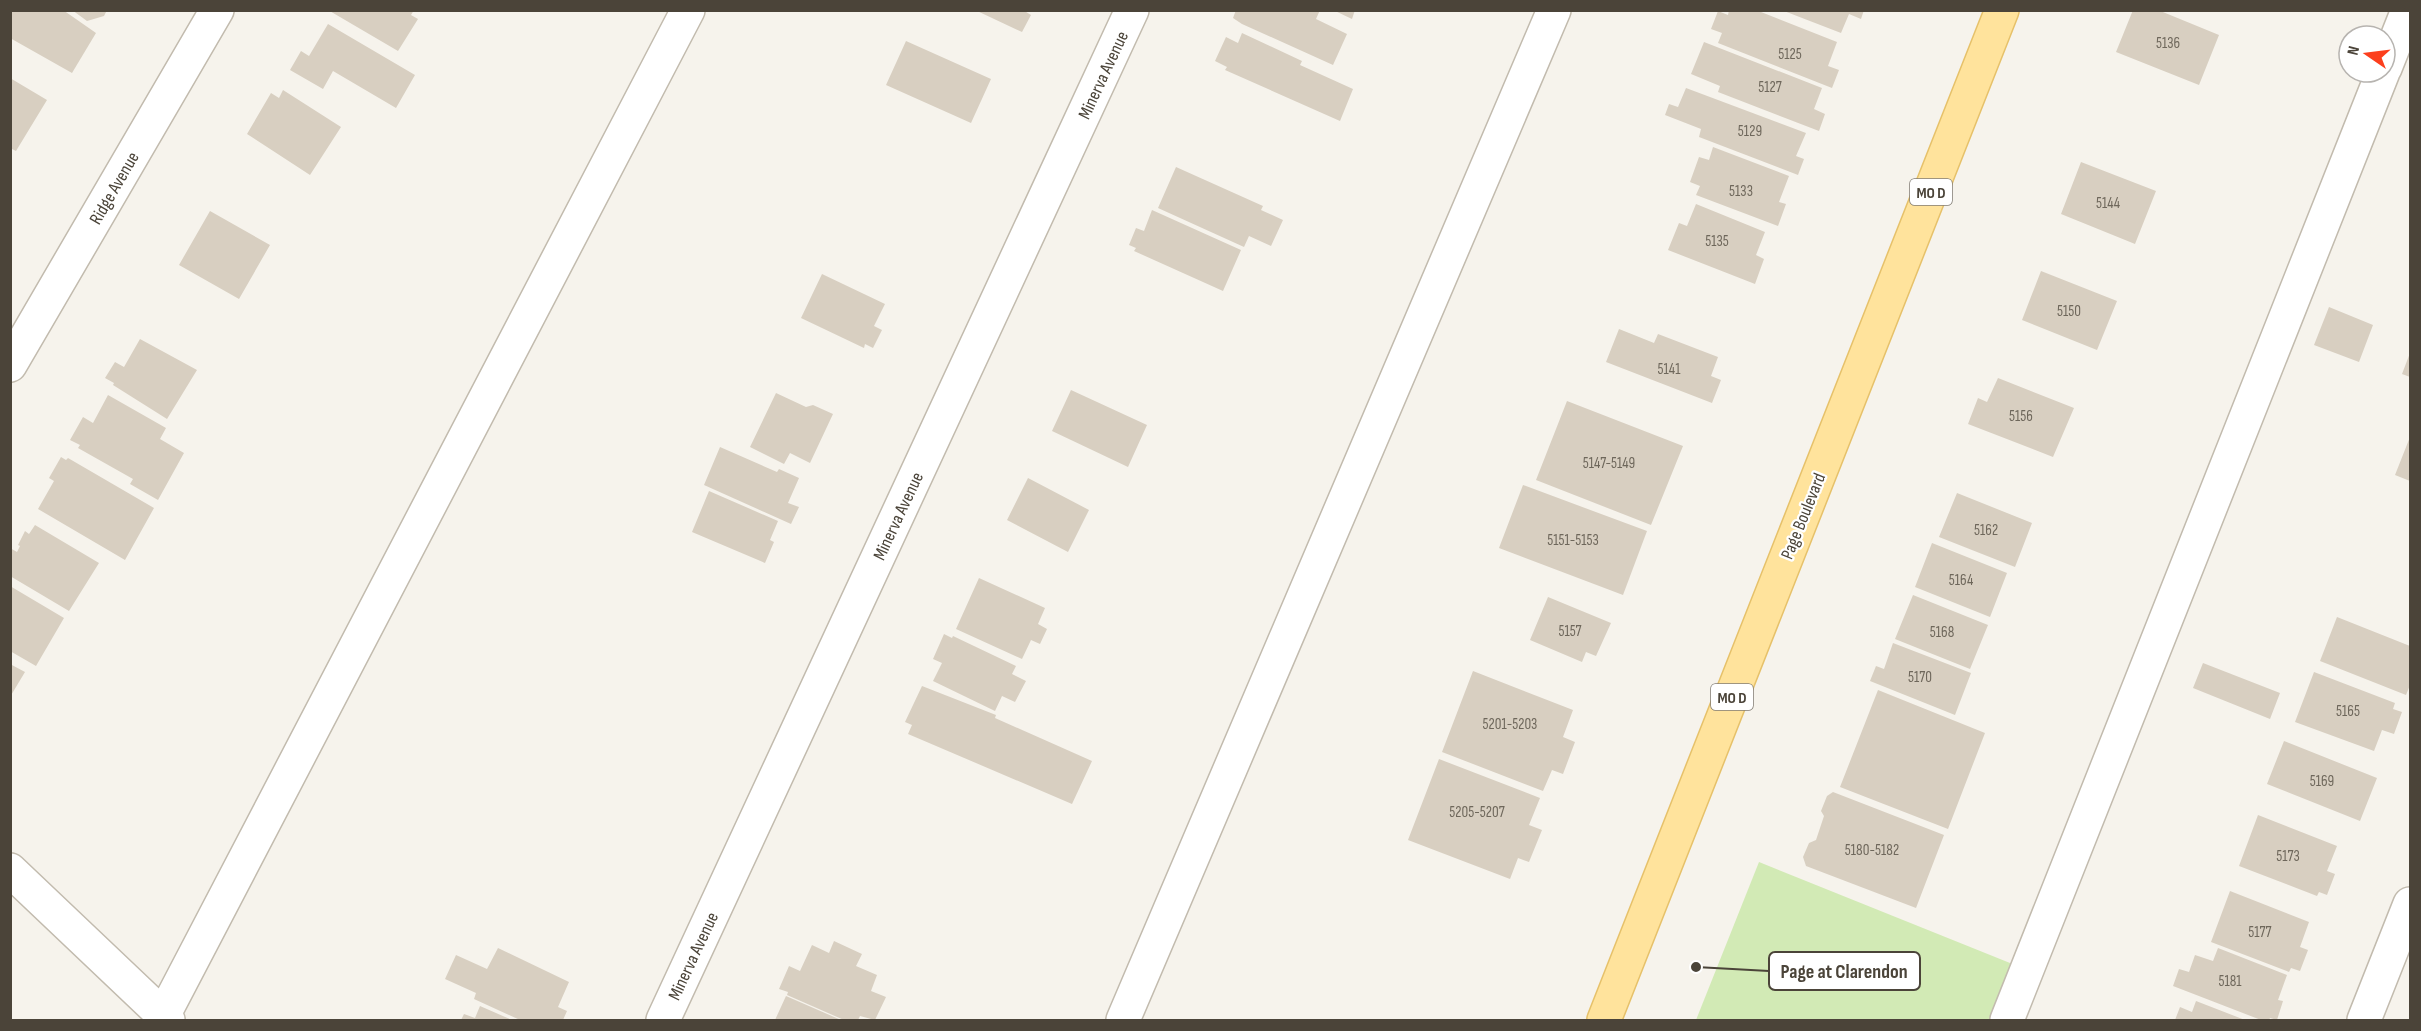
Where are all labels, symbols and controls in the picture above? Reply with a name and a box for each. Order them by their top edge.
north arrow [2337,24,2397,84]
street label: Minerva Avenue [1074,28,1133,123]
house number: 5136 [2156,34,2180,53]
text: N [2344,44,2364,57]
house number: 5125 [1778,45,1802,64]
house number: 5127 [1758,78,1782,97]
house number: 5129 [1738,122,1762,141]
street label: Ridge Avenue [85,148,144,228]
road number: MO D [1910,179,1952,205]
house number: 5133 [1729,182,1753,201]
house number: 5144 [2096,194,2120,213]
house number: 5135 [1705,232,1729,251]
house number: 5150 [2057,302,2081,321]
house number: 5141 [1658,360,1681,379]
house number: 5156 [2009,407,2033,426]
house number: 5147-5149 [1583,454,1635,473]
street label: Minerva Avenue [869,469,928,564]
street label: Page Boulevard [1777,470,1830,562]
house number: 5162 [1974,521,1998,540]
house number: 5151-5153 [1547,531,1599,550]
house number: 5164 [1949,571,1973,590]
house number: 5157 [1558,622,1582,641]
house number: 5168 [1930,623,1954,642]
house number: 5170 [1908,668,1932,687]
road number: MO D [1711,684,1753,710]
house number: 5165 [2336,702,2360,721]
house number: 5201-5203 [1483,715,1537,734]
house number: 5169 [2310,772,2334,791]
house number: 5205-5207 [1449,803,1505,822]
house number: 5180-5182 [1845,841,1899,860]
house number: 5173 [2276,847,2300,866]
street label: Minerva Avenue [664,909,723,1004]
house number: 5177 [2248,923,2272,942]
callout: Page at Clarendon [1769,952,1920,990]
text: Page at Clarendon [1780,960,1908,984]
house number: 5181 [2218,972,2242,991]

